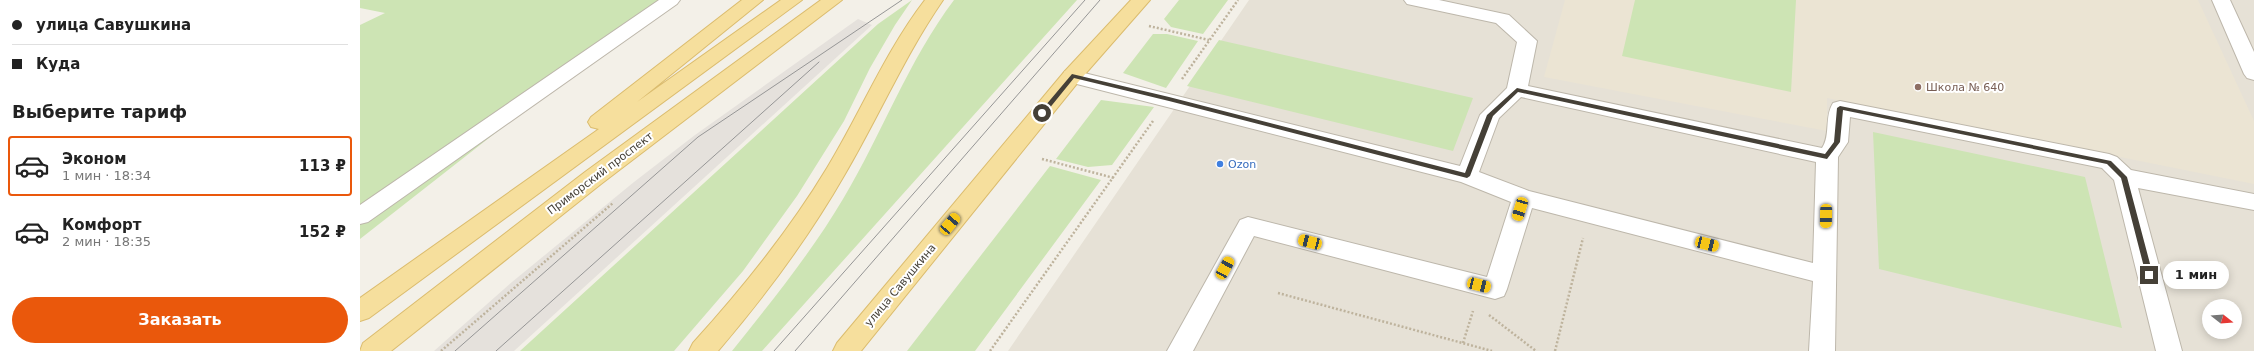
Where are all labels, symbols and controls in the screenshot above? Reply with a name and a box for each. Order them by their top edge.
text: улица Савушкина [36,16,191,34]
text: Куда [36,55,80,73]
place label: Школа № 640 [1926,81,2004,94]
marker: Школа № 640 [1913,82,1923,92]
text: Выберите тариф [12,101,187,122]
route start [1033,104,1051,122]
street label: Приморский проспект [545,129,656,217]
icon: car [14,148,50,184]
text: Эконом [62,150,126,168]
text: 113 ₽ [299,157,346,175]
place label: Ozon [1228,158,1256,171]
marker: Ozon [1215,159,1225,169]
text: 1 мин · 18:34 [62,168,151,183]
car [1511,196,1529,222]
car [1820,204,1832,228]
car [938,211,962,237]
icon: car [14,214,50,250]
text: Комфорт [62,216,141,234]
text: 152 ₽ [299,223,346,241]
car [1297,233,1323,251]
text: 2 мин · 18:35 [62,234,151,249]
car [1694,235,1720,253]
street label: улица Савушкина [862,241,939,329]
car [1214,255,1236,281]
callout: 1 мин [2163,261,2229,289]
route end [2140,266,2158,284]
text: 1 мин [2175,267,2217,282]
car [1466,276,1492,294]
button: Заказать [12,297,348,343]
north arrow [2202,299,2242,339]
map controls [2202,299,2242,339]

